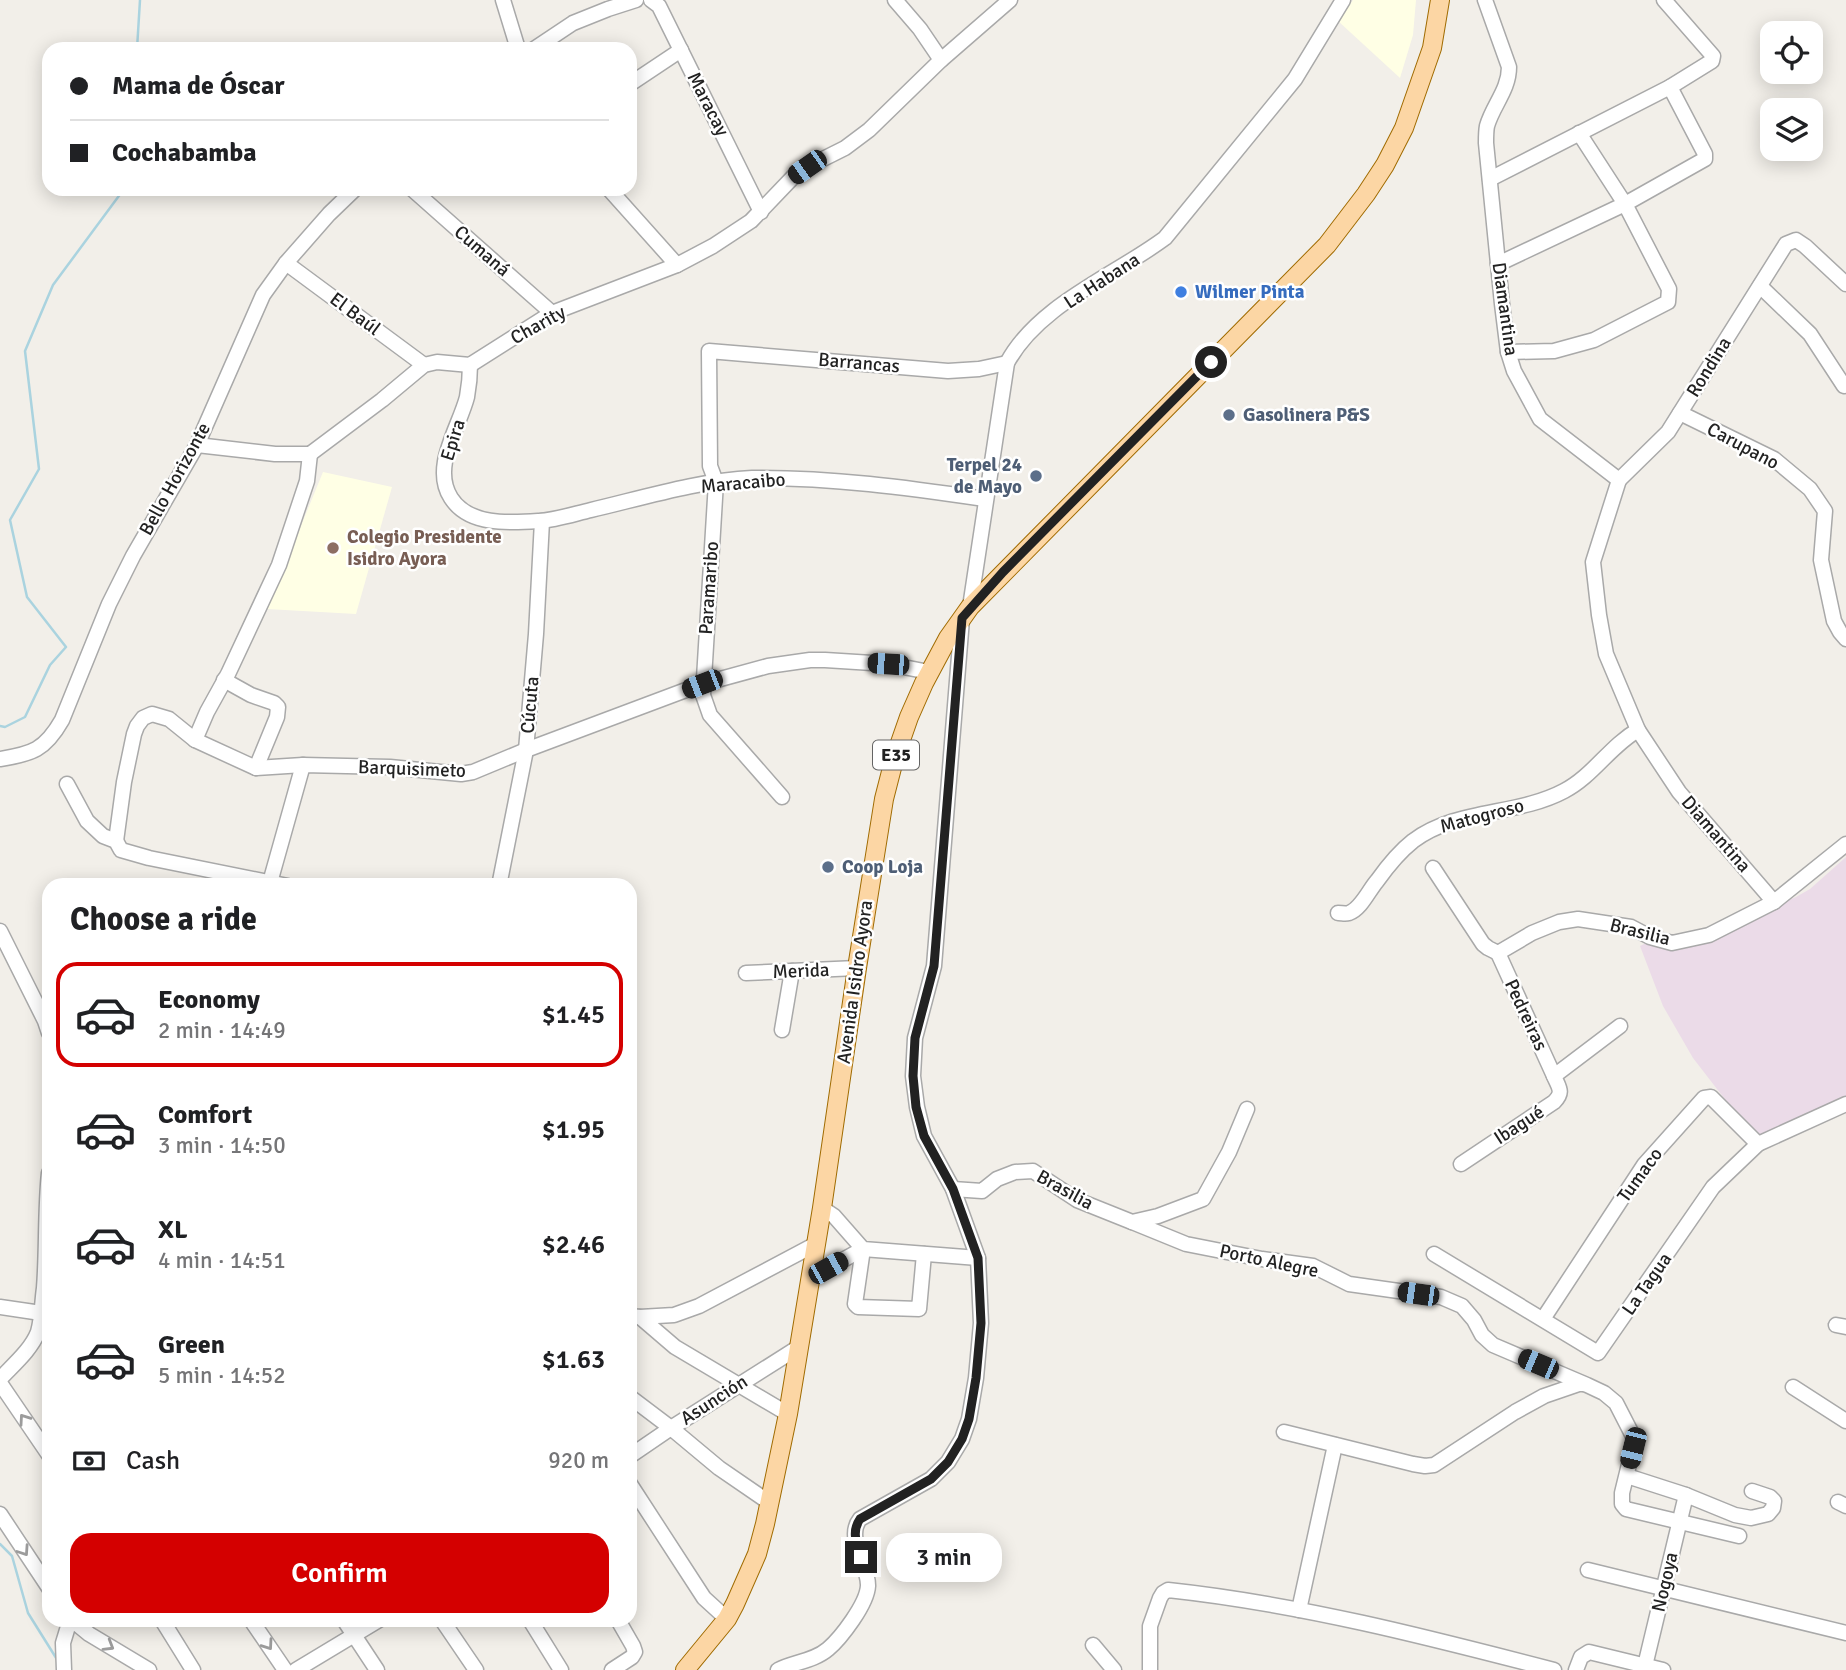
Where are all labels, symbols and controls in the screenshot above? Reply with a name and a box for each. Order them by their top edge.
map controls [1760,21,1823,161]
button: locate [1760,21,1823,84]
street label: Maracay [682,68,734,140]
text: Mama de Óscar [112,70,285,102]
button: layers [1760,98,1823,161]
text: Cochabamba [112,137,257,169]
car [784,146,831,188]
street label: Cumaná [449,220,515,282]
street label: La Habana [1060,248,1144,314]
street label: Diamantina [1487,261,1523,357]
place label: Wilmer Pinta [1195,280,1305,304]
marker: Wilmer Pinta [1173,284,1189,300]
street label: El Baúl [325,287,385,341]
street label: Charity [506,300,570,350]
street label: Rondina [1681,332,1737,402]
route start [1195,346,1227,378]
street label: Barrancas [817,347,901,379]
place label: Gasolinera P&S [1243,403,1370,427]
marker: Gasolinera P&S [1221,407,1237,423]
street label: Epira [435,416,471,464]
street label: Carupano [1703,417,1783,475]
street label: Bello Horizonte [134,418,216,540]
place label: Terpel 24 de Mayo [947,453,1022,499]
street label: Maracaibo [700,467,787,499]
marker: Terpel 24 de Mayo [1028,468,1044,484]
place label: Colegio Presidente Isidro Ayora [347,525,502,571]
marker: Colegio Presidente Isidro Ayora [325,540,341,556]
street label: Paramaribo [694,540,724,636]
car [867,652,910,676]
car [679,667,726,701]
street label: Cúcuta [516,675,544,735]
road number: E35 [873,740,919,770]
street label: Barquisimeto [358,755,466,783]
street label: Diamantina [1676,791,1756,877]
street label: Matogroso [1437,793,1527,839]
place label: Coop Loja [842,855,923,879]
marker: Coop Loja [820,859,836,875]
street label: Avenida Isidro Ayora [832,899,878,1065]
text: Choose a ride [70,900,257,939]
street label: Brasilia [1607,913,1673,951]
street label: Merida [772,958,830,984]
street label: Pedreiras [1499,976,1553,1054]
icon: car [74,983,137,1046]
text: Economy [158,984,260,1016]
text: $1.45 [542,999,605,1031]
text: 2 min · 14:49 [158,1016,286,1045]
icon: car [74,1098,137,1161]
text: Comfort [158,1099,252,1131]
street label: Ibagué [1489,1100,1549,1150]
text: $1.95 [542,1114,605,1146]
text: 3 min · 14:50 [158,1131,286,1160]
street label: Tumaco [1612,1143,1668,1207]
street label: Brasilia [1032,1165,1098,1215]
icon: car [74,1213,137,1276]
text: XL [158,1214,188,1246]
text: $2.46 [542,1229,605,1261]
street label: Porto Alegre [1217,1239,1321,1283]
text: 4 min · 14:51 [158,1246,286,1275]
street label: La Tagua [1617,1248,1677,1320]
car [805,1249,852,1287]
car [1396,1281,1441,1307]
icon: car [74,1328,137,1391]
text: Green [158,1329,225,1361]
text: $1.63 [542,1344,605,1376]
car [1515,1346,1562,1382]
text: 5 min · 14:52 [158,1361,286,1390]
street label: Asunción [676,1369,752,1431]
one-way arrow [20,1414,32,1427]
car [1618,1425,1649,1471]
icon: cash [70,1442,108,1480]
text: Cash [126,1445,180,1477]
text: 920 m [548,1446,609,1475]
callout: 3 min [886,1532,1001,1582]
button: Confirm [70,1533,609,1613]
route end [845,1541,877,1573]
one-way arrow [16,1543,28,1556]
text: 3 min [916,1543,972,1572]
street label: Nogoya [1646,1550,1684,1614]
one-way arrow [260,1637,272,1650]
one-way arrow [102,1638,115,1651]

